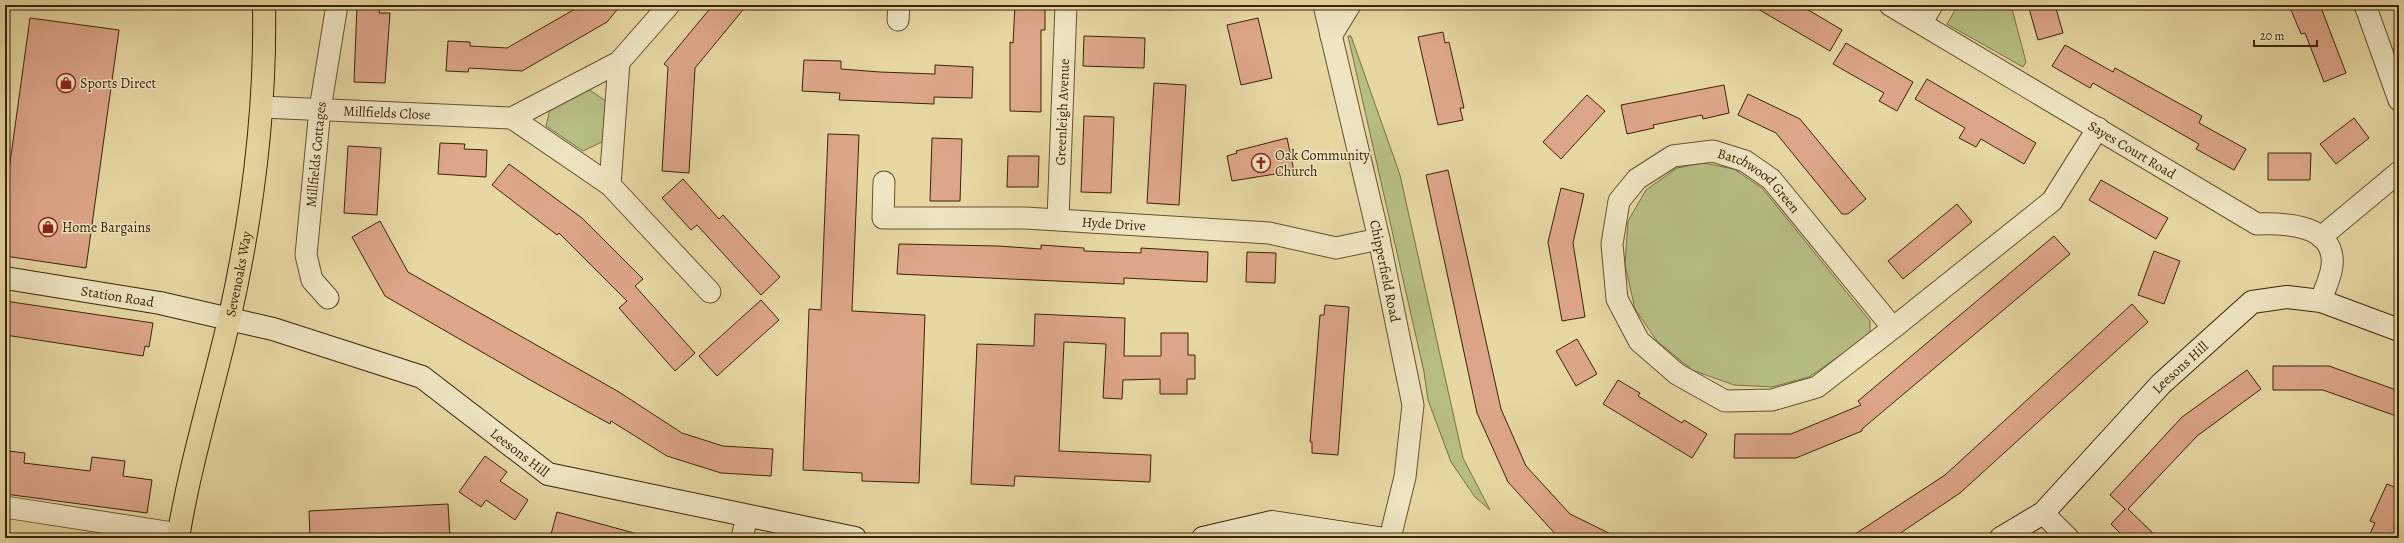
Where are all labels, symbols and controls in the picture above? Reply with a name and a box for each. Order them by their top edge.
scale bar [2254,22,2317,48]
text: 20 m [2260,28,2284,44]
street label: Greenleigh Avenue [1051,58,1073,166]
shop icon: Sports Direct [55,72,77,94]
place label: Sports Direct [80,74,156,93]
street label: Millfields Cottages [301,100,331,208]
street label: Millfields Close [343,101,431,124]
street label: Sayes Court Road [2085,116,2180,183]
street label: Batchwood Green [1715,144,1805,217]
place label: Oak Community Church [1275,146,1371,181]
church icon: Oak Community Church [1250,152,1272,174]
street label: Hyde Drive [1081,212,1146,235]
shop icon: Home Bargains [37,216,59,238]
place label: Home Bargains [62,218,151,237]
street label: Chipperfield Road [1365,218,1405,324]
street label: Sevenoaks Way [221,229,256,319]
street label: Station Road [80,281,156,311]
street label: Leesons Hill [2148,336,2212,397]
street label: Leesons Hill [486,424,554,481]

